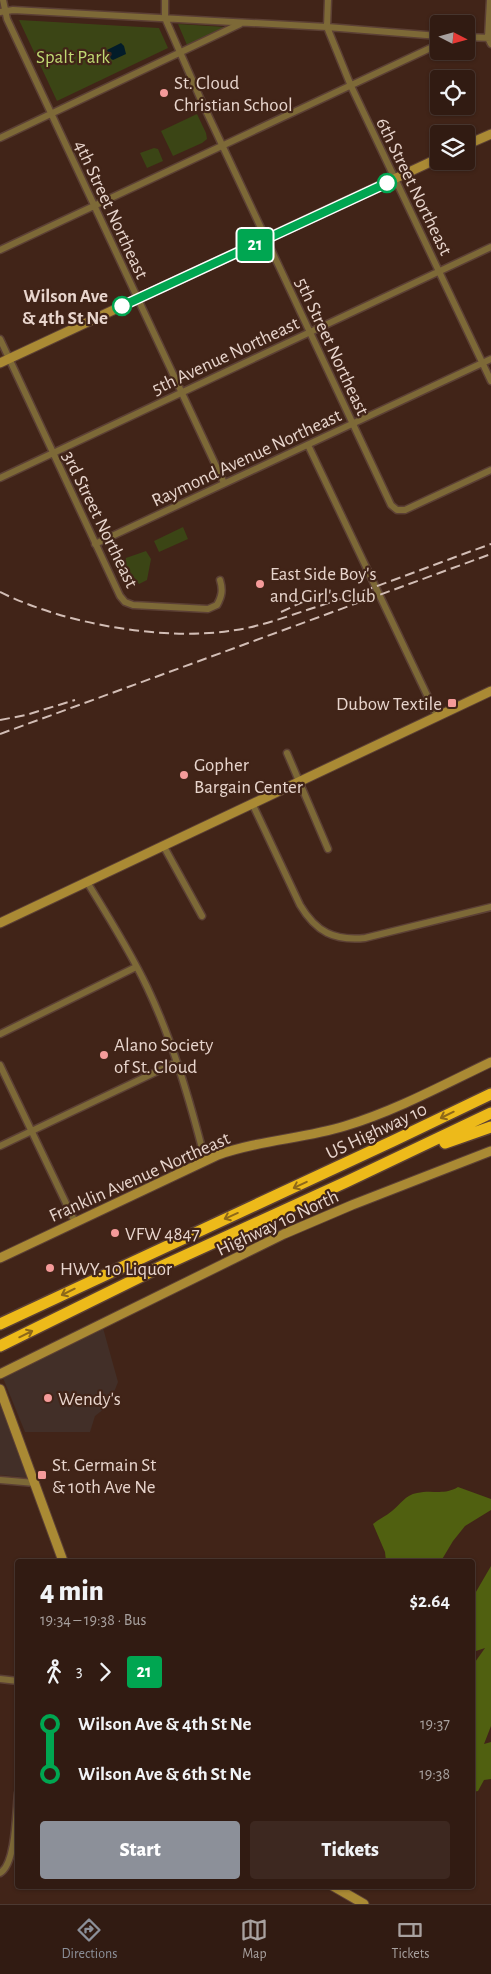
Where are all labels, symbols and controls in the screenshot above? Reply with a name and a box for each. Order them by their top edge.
north arrow [430,15,475,60]
map controls [430,15,475,170]
park label: Spalt Park [36,48,110,67]
button: locate [430,70,475,115]
place label: St. Cloud Christian School [174,74,293,115]
marker: St. Cloud Christian School [158,87,170,99]
street label: 6th Street Northeast [372,115,455,258]
button: layers [430,125,475,170]
street label: 4th Street Northeast [70,137,151,282]
unlabelled marker [377,173,397,193]
line badge: 21 [232,229,278,261]
text: 21 [248,236,262,254]
street label: 5th Street Northeast [291,275,372,418]
place label: Wilson Ave & 4th St Ne [22,287,108,328]
marker: Wilson Ave & 4th St Ne [112,296,132,316]
street label: 5th Avenue Northeast [149,314,302,399]
street label: Raymond Avenue Northeast [149,406,344,511]
street label: 3rd Street Northeast [58,448,141,591]
place label: East Side Boy's and Girl's Club [270,565,376,606]
marker: East Side Boy's and Girl's Club [254,578,266,590]
place label: Dubow Textile [336,695,442,714]
marker: Dubow Textile [446,697,458,709]
place label: Gopher Bargain Center [194,756,303,797]
marker: Gopher Bargain Center [178,769,190,781]
place label: Alano Society of St. Cloud [114,1036,213,1077]
marker: Alano Society of St. Cloud [98,1049,110,1061]
street label: US Highway 10 [323,1100,430,1163]
one-way arrow [440,1111,455,1120]
street label: Franklin Avenue Northeast [46,1129,233,1226]
one-way arrow [293,1180,308,1190]
street label: Highway 10 North [214,1187,342,1260]
one-way arrow [224,1212,239,1222]
place label: VFW 4847 [125,1225,200,1244]
marker: VFW 4847 [109,1227,121,1239]
place label: HWY. 10 Liquor [60,1260,172,1279]
marker: HWY. 10 Liquor [44,1262,56,1274]
one-way arrow [60,1287,75,1297]
one-way arrow [18,1329,33,1339]
place label: Wendy's [58,1390,121,1409]
marker: Wendy's [42,1392,54,1404]
place label: St. Germain St & 10th Ave Ne [52,1456,156,1497]
marker: St. Germain St & 10th Ave Ne [36,1469,48,1481]
text: 4 min [40,1578,104,1606]
text: $2.64 [409,1592,450,1611]
text: 19:34 – 19:38 · Bus [40,1612,146,1628]
icon: walk [40,1658,68,1686]
icon: forward [91,1658,119,1686]
text: 3 [76,1663,83,1679]
text: 21 [137,1663,152,1681]
text: Wilson Ave & 4th St Ne [78,1715,252,1734]
text: 19:37 [420,1716,450,1732]
text: Wilson Ave & 6th St Ne [78,1765,251,1784]
text: 19:38 [419,1766,450,1782]
button: Start [40,1821,240,1879]
button: Tickets [250,1821,450,1879]
tab: Directions [62,1916,117,1963]
tab: Map [240,1916,268,1963]
tab: Tickets [392,1916,429,1963]

